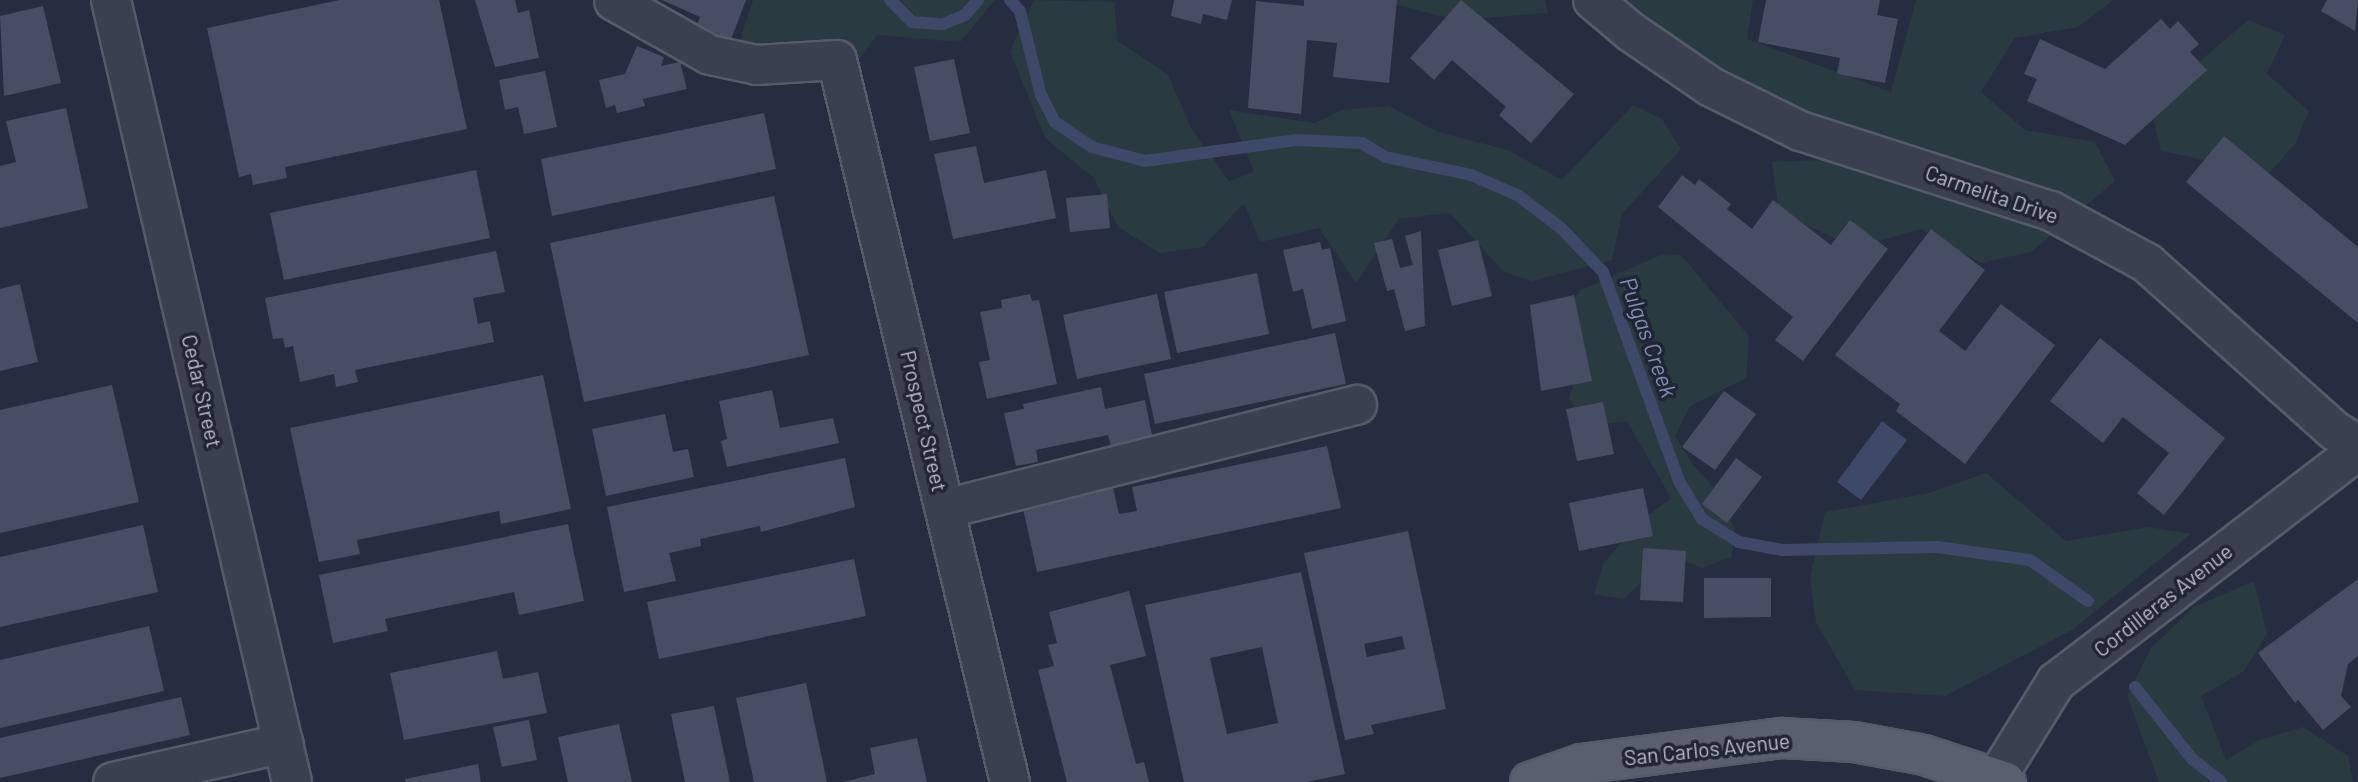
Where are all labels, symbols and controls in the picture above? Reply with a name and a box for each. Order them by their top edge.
street label: Carmelita Drive [1922,159,2062,229]
water label: Pulgas Creek [1614,273,1684,401]
street label: Cedar Street [177,332,227,450]
street label: Prospect Street [895,348,953,494]
street label: Cordilleras Avenue [2089,538,2237,662]
street label: San Carlos Avenue [1623,728,1791,770]

